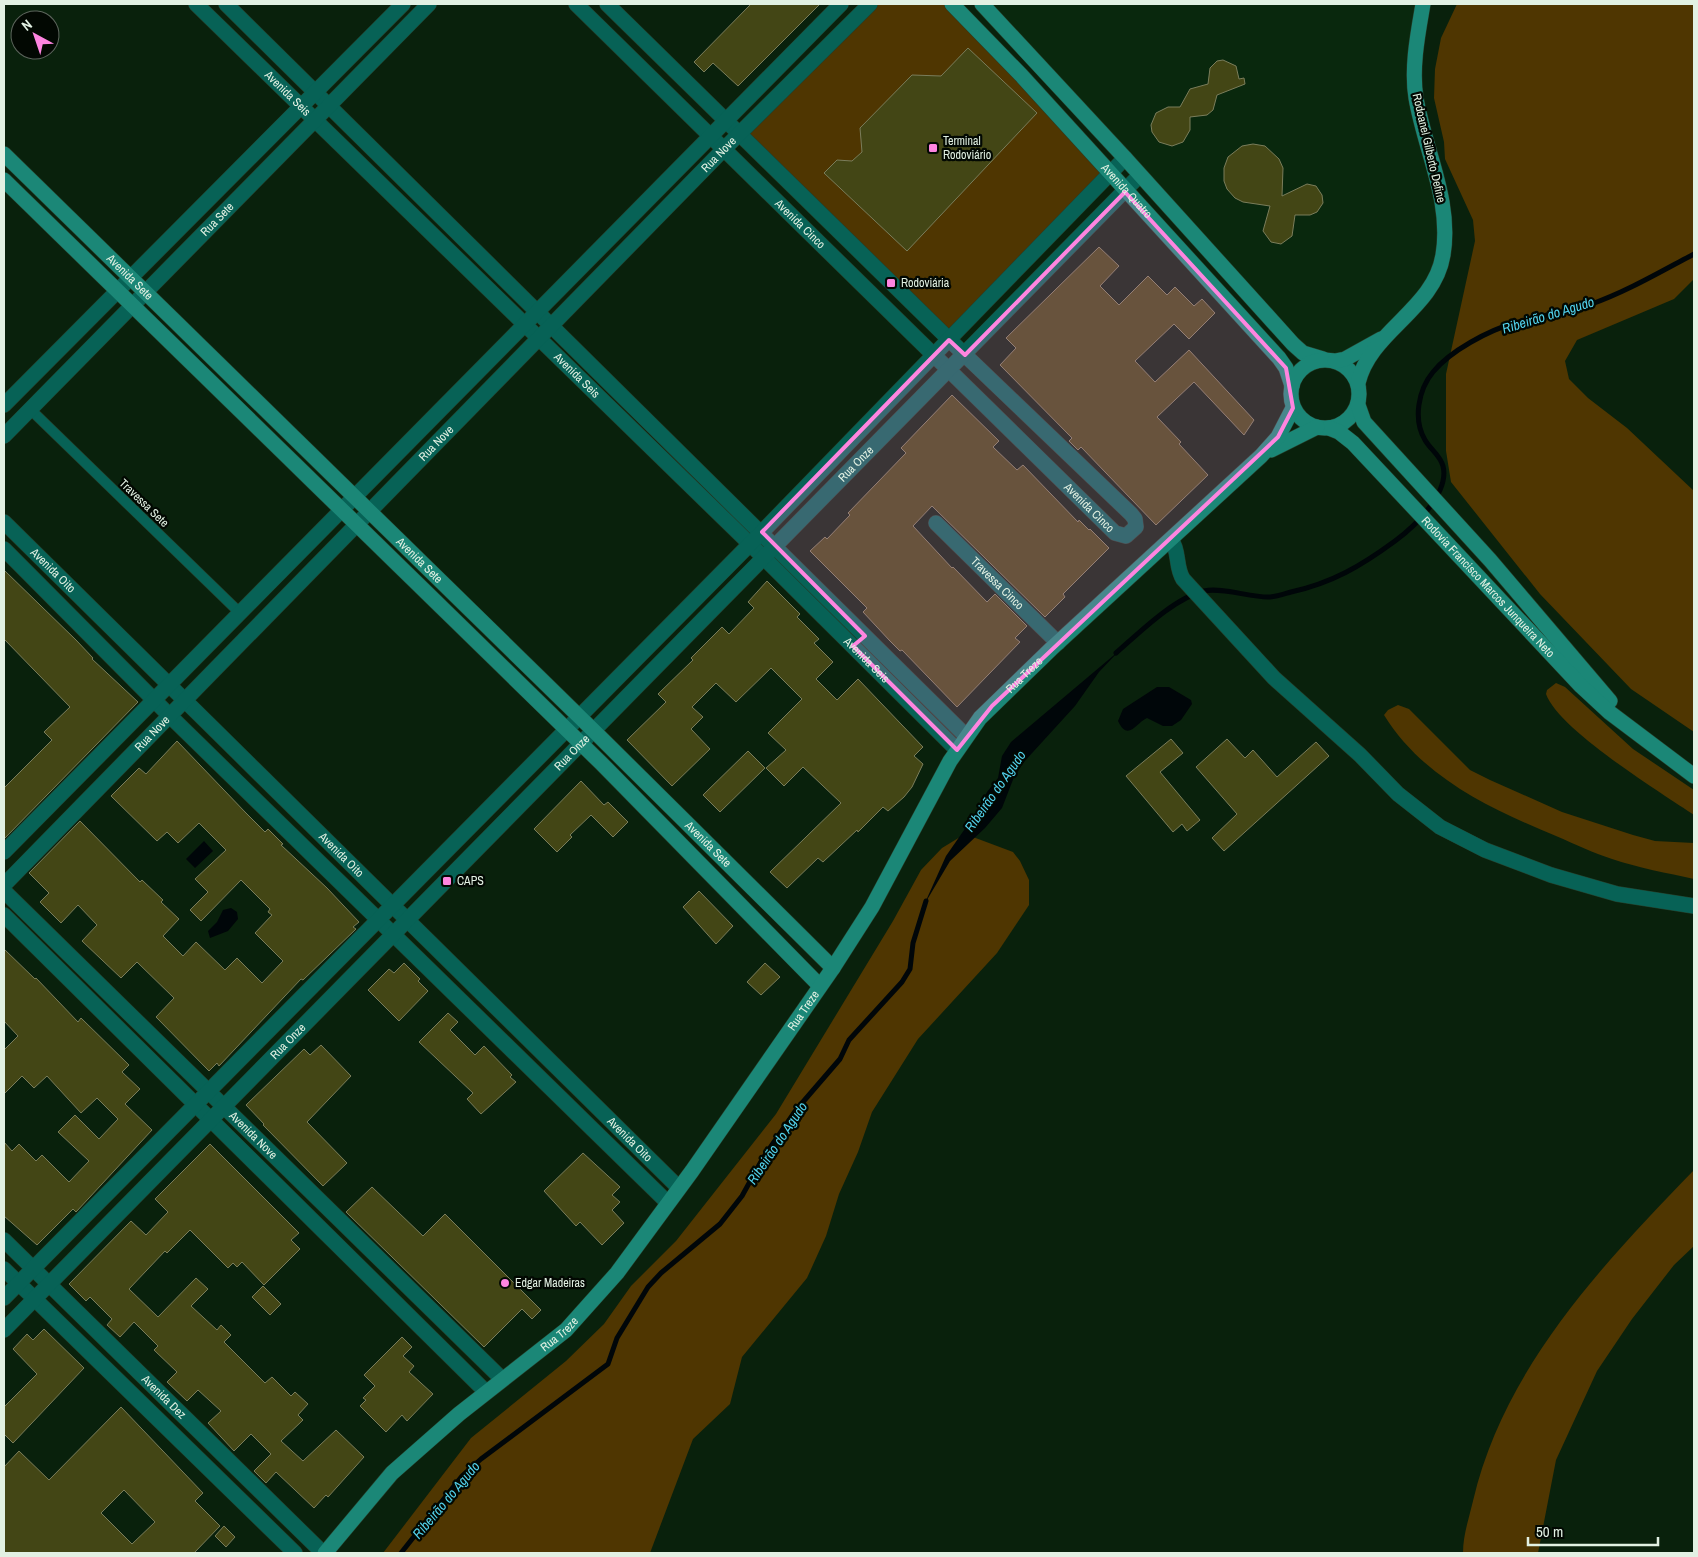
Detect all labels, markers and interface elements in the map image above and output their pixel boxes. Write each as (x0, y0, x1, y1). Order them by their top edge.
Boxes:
north arrow (10, 10, 60, 60)
text: N (18, 15, 36, 35)
street label: Avenida Seis (260, 67, 314, 120)
street label: Rodoanel Gilberto Define (1409, 92, 1449, 204)
street label: Rua Nove (698, 133, 740, 176)
place label: Terminal Rodoviário (943, 133, 991, 163)
marker: Terminal Rodoviário (927, 142, 939, 154)
street label: Avenida Quatro (1097, 159, 1156, 222)
street label: Avenida Cinco (771, 195, 829, 252)
street label: Rua Sete (197, 199, 237, 240)
street label: Avenida Sete (102, 250, 157, 303)
place label: Rodoviária (901, 275, 950, 291)
marker: Rodoviária (885, 277, 897, 289)
water label: Ribeirão do Agudo (1500, 292, 1596, 338)
street label: Avenida Seis (550, 348, 604, 402)
street label: Rua Nove (415, 422, 457, 464)
street label: Rua Onze (835, 442, 877, 485)
street label: Travessa Sete (116, 475, 172, 531)
street label: Avenida Cinco (1060, 479, 1118, 536)
street label: Rodovia Francisco Marcos Junqueira Neto (1418, 513, 1558, 661)
street label: Avenida Sete (392, 533, 446, 587)
street label: Avenida Oito (26, 544, 79, 596)
street label: Travessa Cinco (967, 554, 1027, 613)
street label: Avenida Seis (839, 633, 893, 686)
street label: Rua Treze (1002, 653, 1046, 697)
street label: Rua Nove (131, 712, 173, 755)
street label: Rua Onze (551, 731, 593, 774)
water label: Ribeirão do Agudo (960, 747, 1030, 835)
street label: Avenida Sete (681, 817, 735, 871)
street label: Avenida Oito (315, 828, 367, 881)
place label: CAPS (457, 873, 484, 889)
marker: CAPS (441, 875, 453, 887)
street label: Rua Treze (784, 987, 823, 1034)
street label: Rua Onze (267, 1020, 309, 1063)
water label: Ribeirão do Agudo (743, 1098, 811, 1188)
street label: Avenida Nove (225, 1107, 281, 1163)
street label: Avenida Oito (603, 1113, 656, 1165)
place label: Edgar Madeiras (515, 1275, 585, 1291)
marker: Edgar Madeiras (499, 1277, 511, 1289)
street label: Rua Treze (537, 1313, 582, 1355)
street label: Avenida Dez (137, 1371, 190, 1422)
water label: Ribeirão do Agudo (408, 1458, 484, 1542)
scale bar (1528, 1514, 1658, 1546)
text: 50 m (1536, 1521, 1563, 1542)

